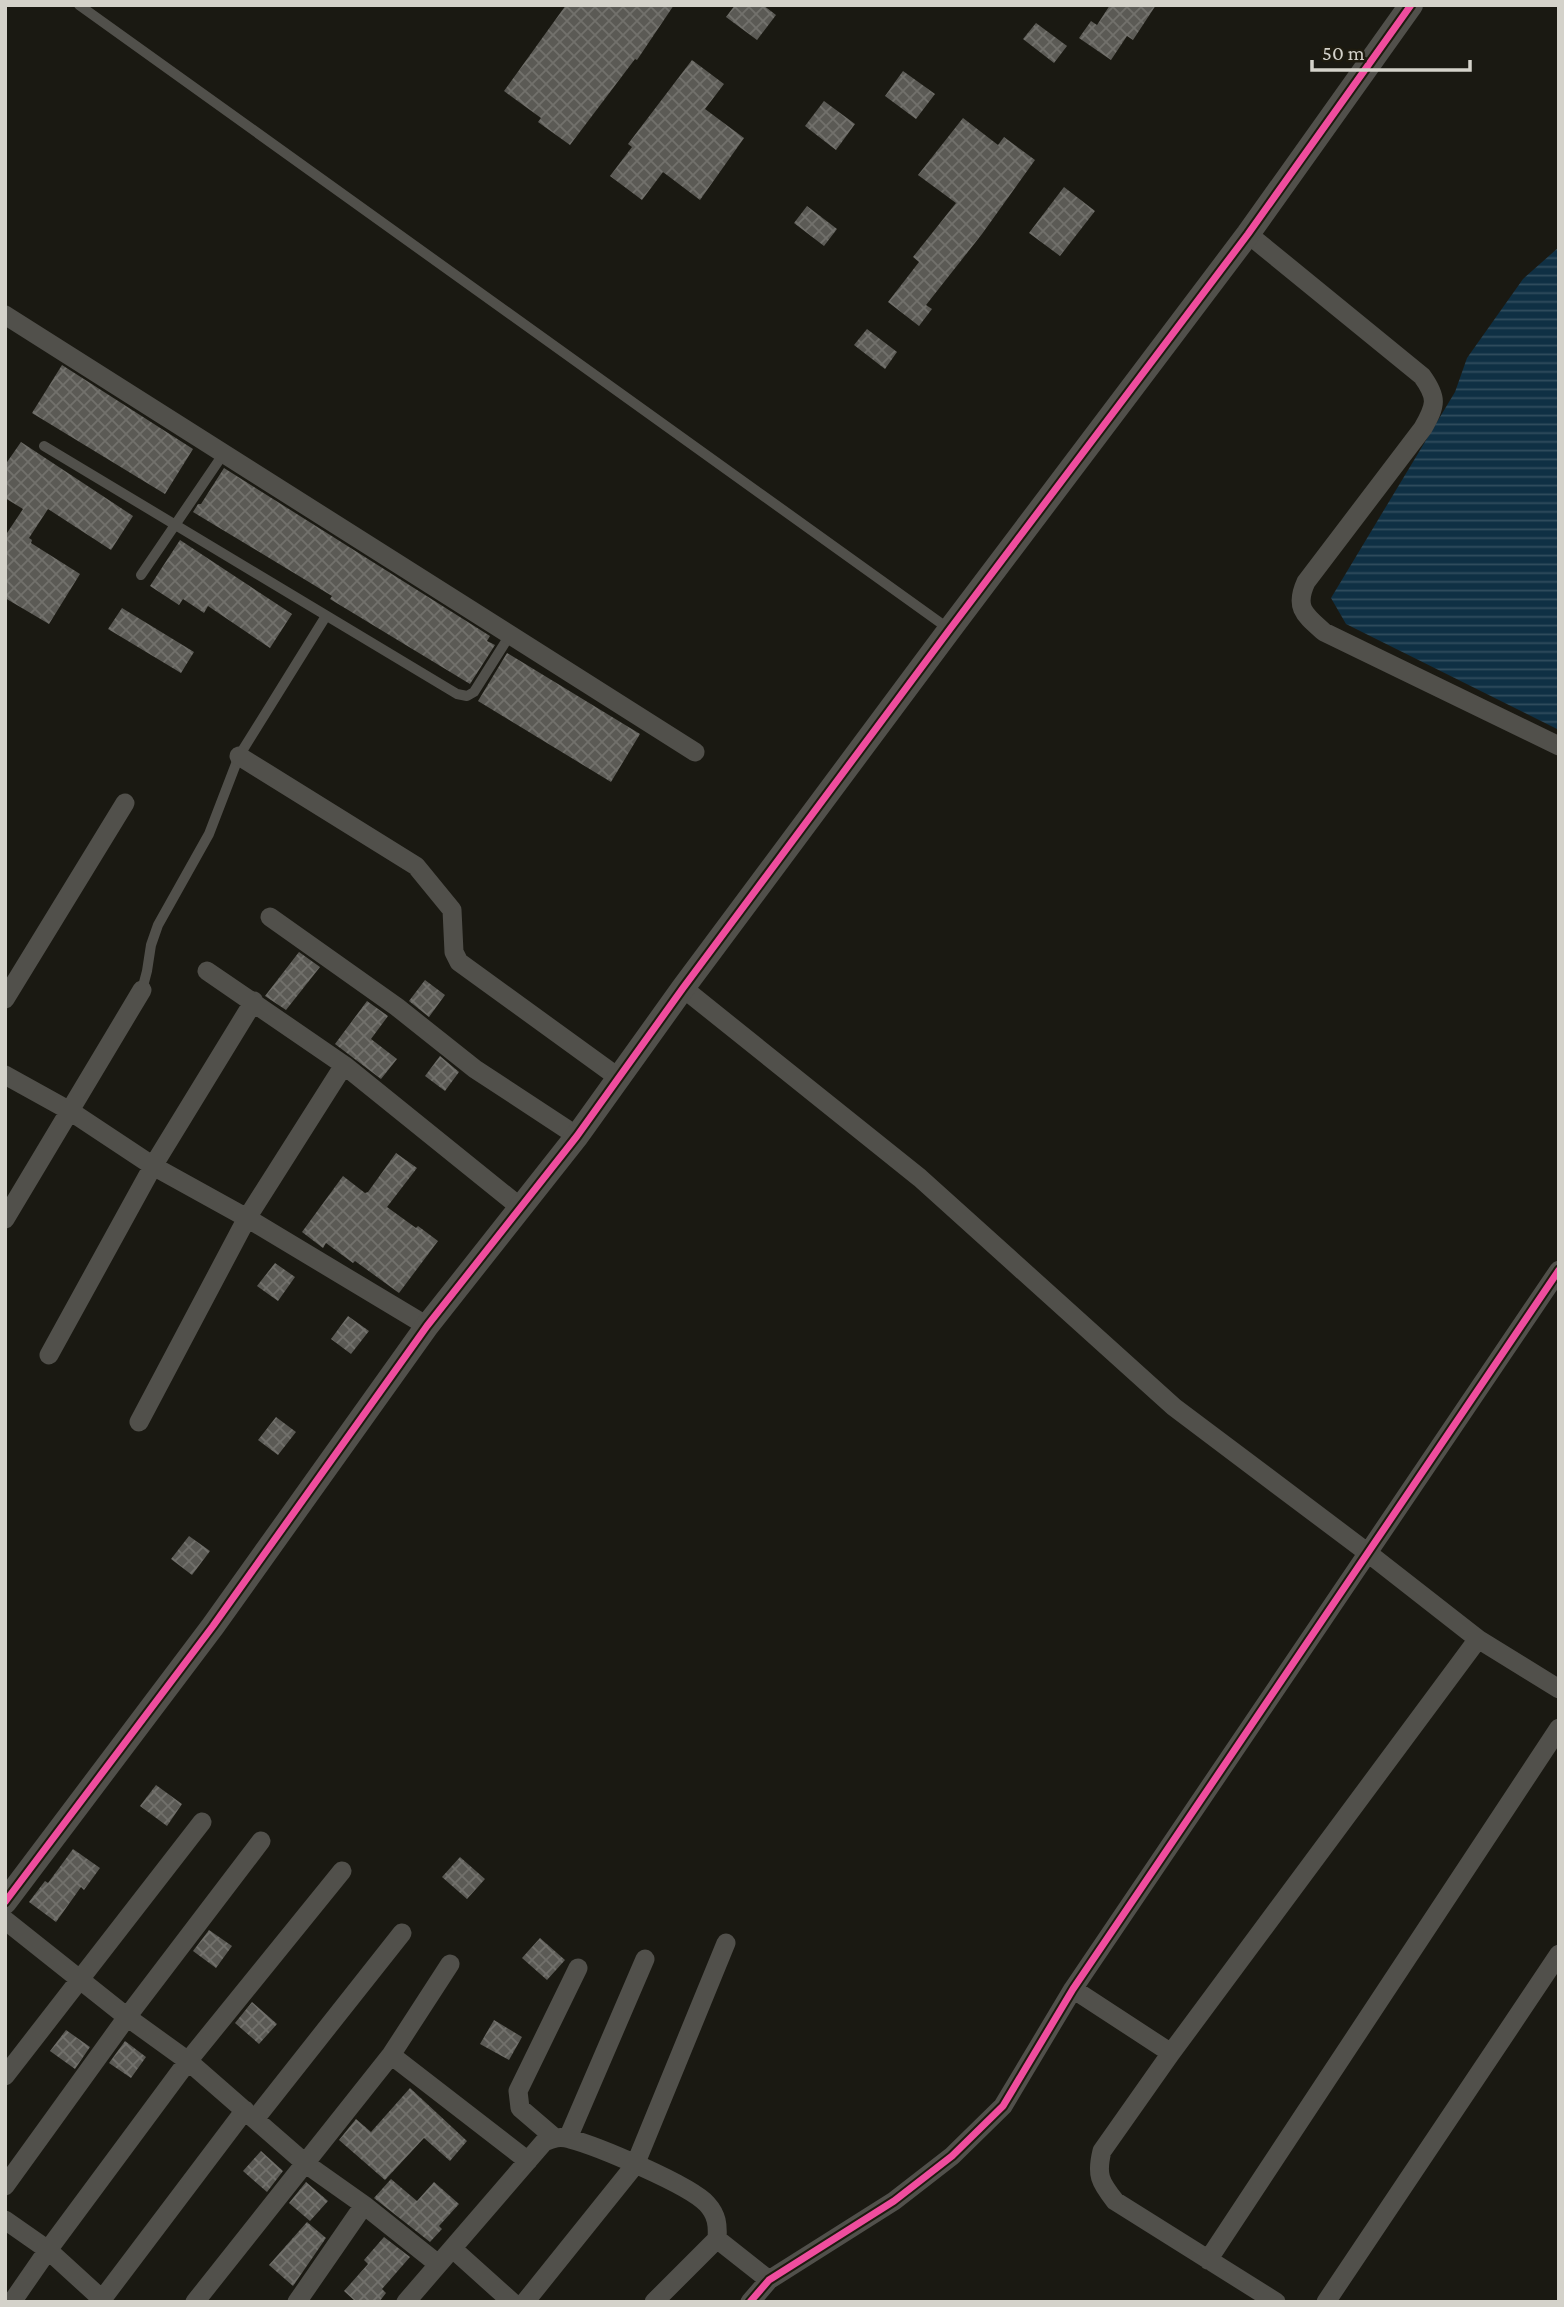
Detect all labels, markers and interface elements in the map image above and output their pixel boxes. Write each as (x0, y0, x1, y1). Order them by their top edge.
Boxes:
scale bar (1312, 28, 1470, 72)
text: 50 m (1322, 41, 1365, 65)

